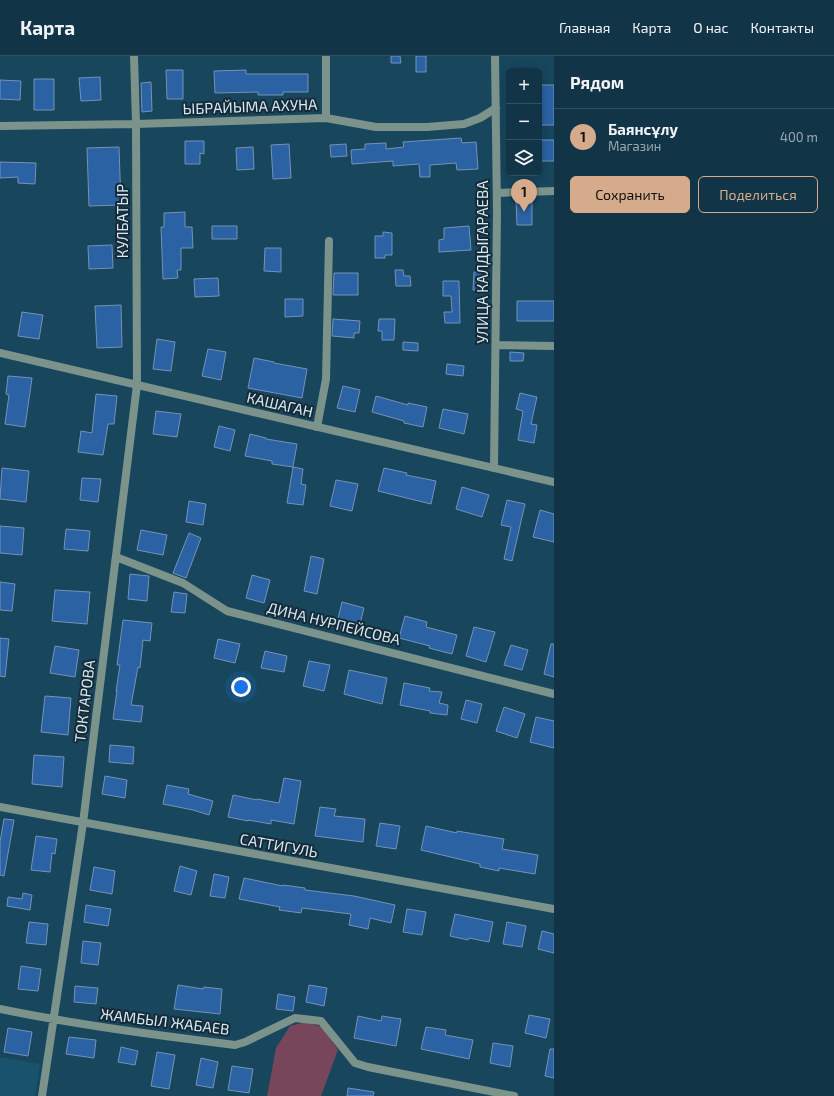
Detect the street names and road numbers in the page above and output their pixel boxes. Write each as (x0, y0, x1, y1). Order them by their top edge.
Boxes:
street label: ЫБРАЙЫМА АХУНА (182, 95, 318, 117)
street label: УЛИЦА КАЛДЫГАРАЕВА (473, 180, 491, 344)
street label: КУЛБАТЫР (113, 184, 131, 258)
street label: КАШАГАН (245, 388, 315, 420)
street label: ДИНА НУРПЕЙСОВА (266, 598, 403, 648)
street label: ТОКТАРОВА (70, 658, 98, 743)
street label: САТТИГУЛЬ (239, 829, 320, 861)
street label: ЖАМБЫЛ ЖАБАЕВ (99, 1004, 231, 1038)

